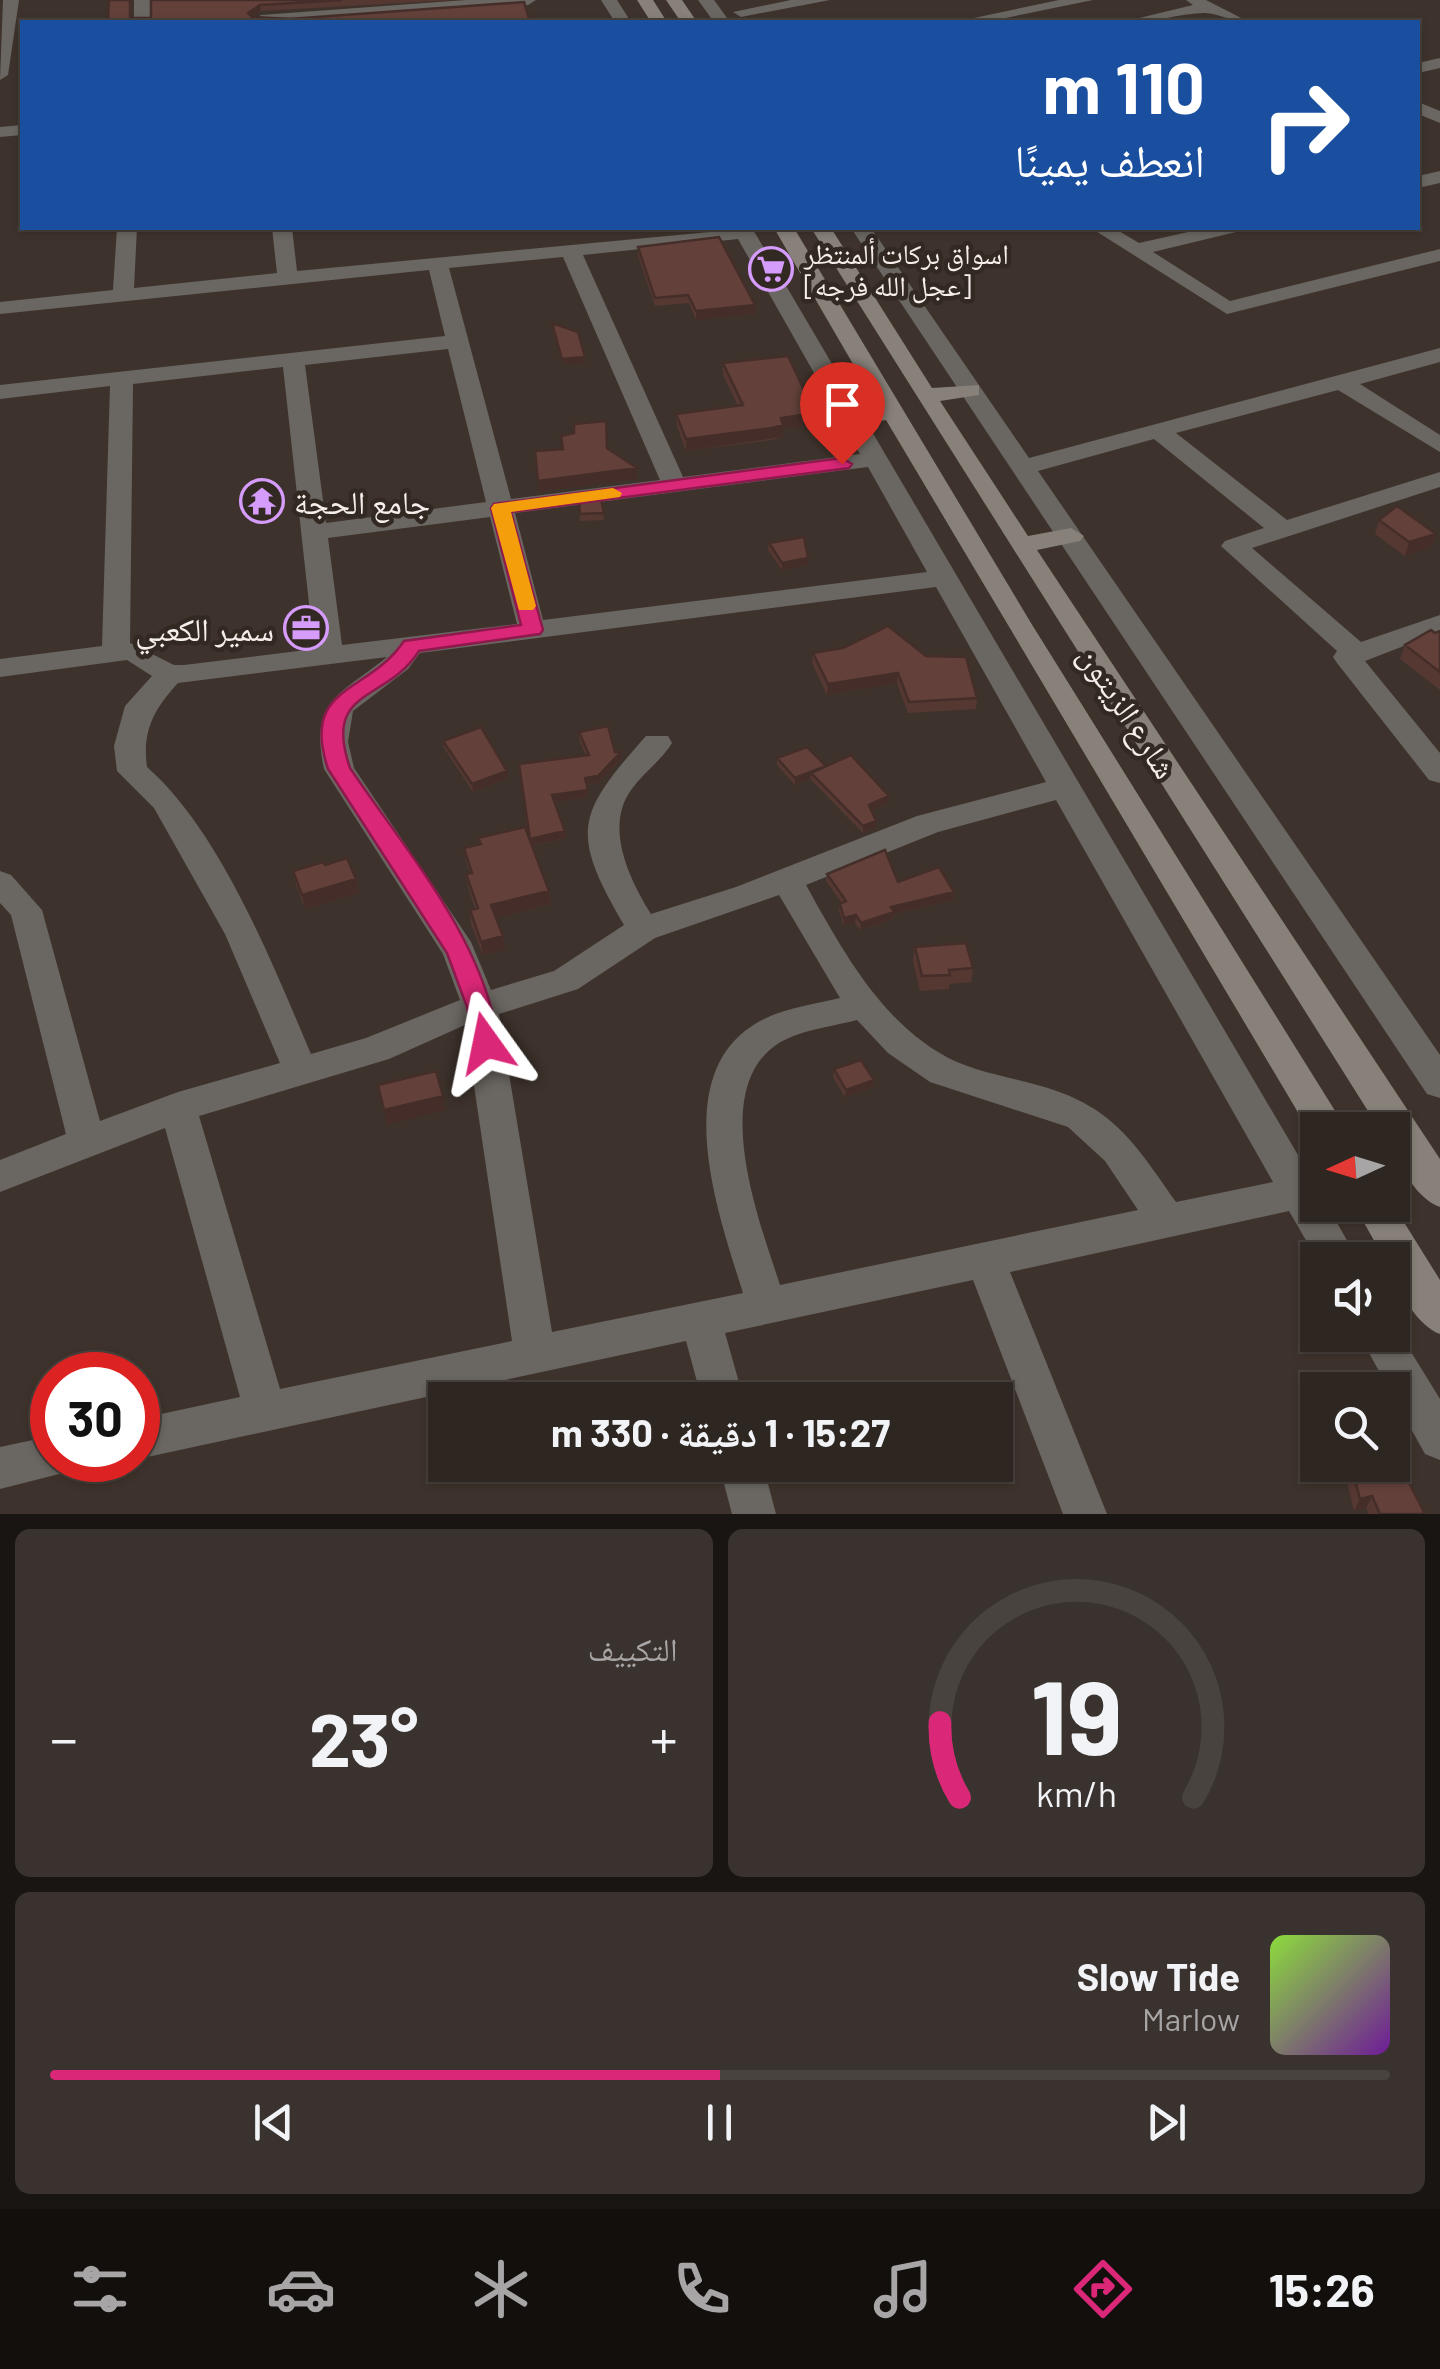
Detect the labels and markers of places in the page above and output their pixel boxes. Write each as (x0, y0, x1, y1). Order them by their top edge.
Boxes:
place label: اسواق بركات ألمنتظر [عجل الله فرجه] (803, 236, 1009, 304)
supermarket icon: اسواق بركات ألمنتظر [عجل الله فرجه] (748, 246, 794, 292)
pin (800, 362, 885, 465)
temple icon: جامع الحجة (239, 478, 285, 524)
place label: جامع الحجة (294, 482, 430, 523)
office icon: سمير الكعبي (283, 605, 329, 651)
place label: سمير الكعبي (135, 609, 274, 655)

